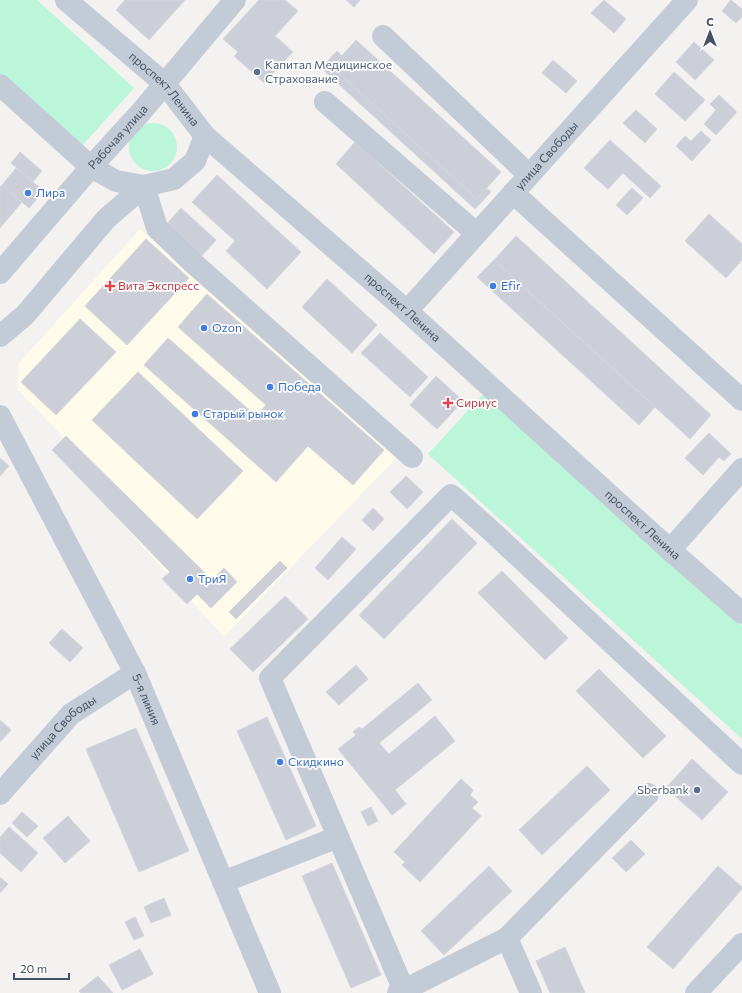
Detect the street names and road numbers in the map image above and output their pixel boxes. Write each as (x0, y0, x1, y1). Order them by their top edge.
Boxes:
street label: проспект Ленина (127, 49, 203, 129)
street label: Рабочая улица (85, 101, 150, 172)
street label: улица Свободы (512, 118, 580, 192)
street label: проспект Ленина (362, 270, 444, 344)
street label: проспект Ленина (603, 487, 684, 562)
street label: 5-я линия (130, 671, 164, 727)
street label: улица Свободы (26, 692, 98, 762)

